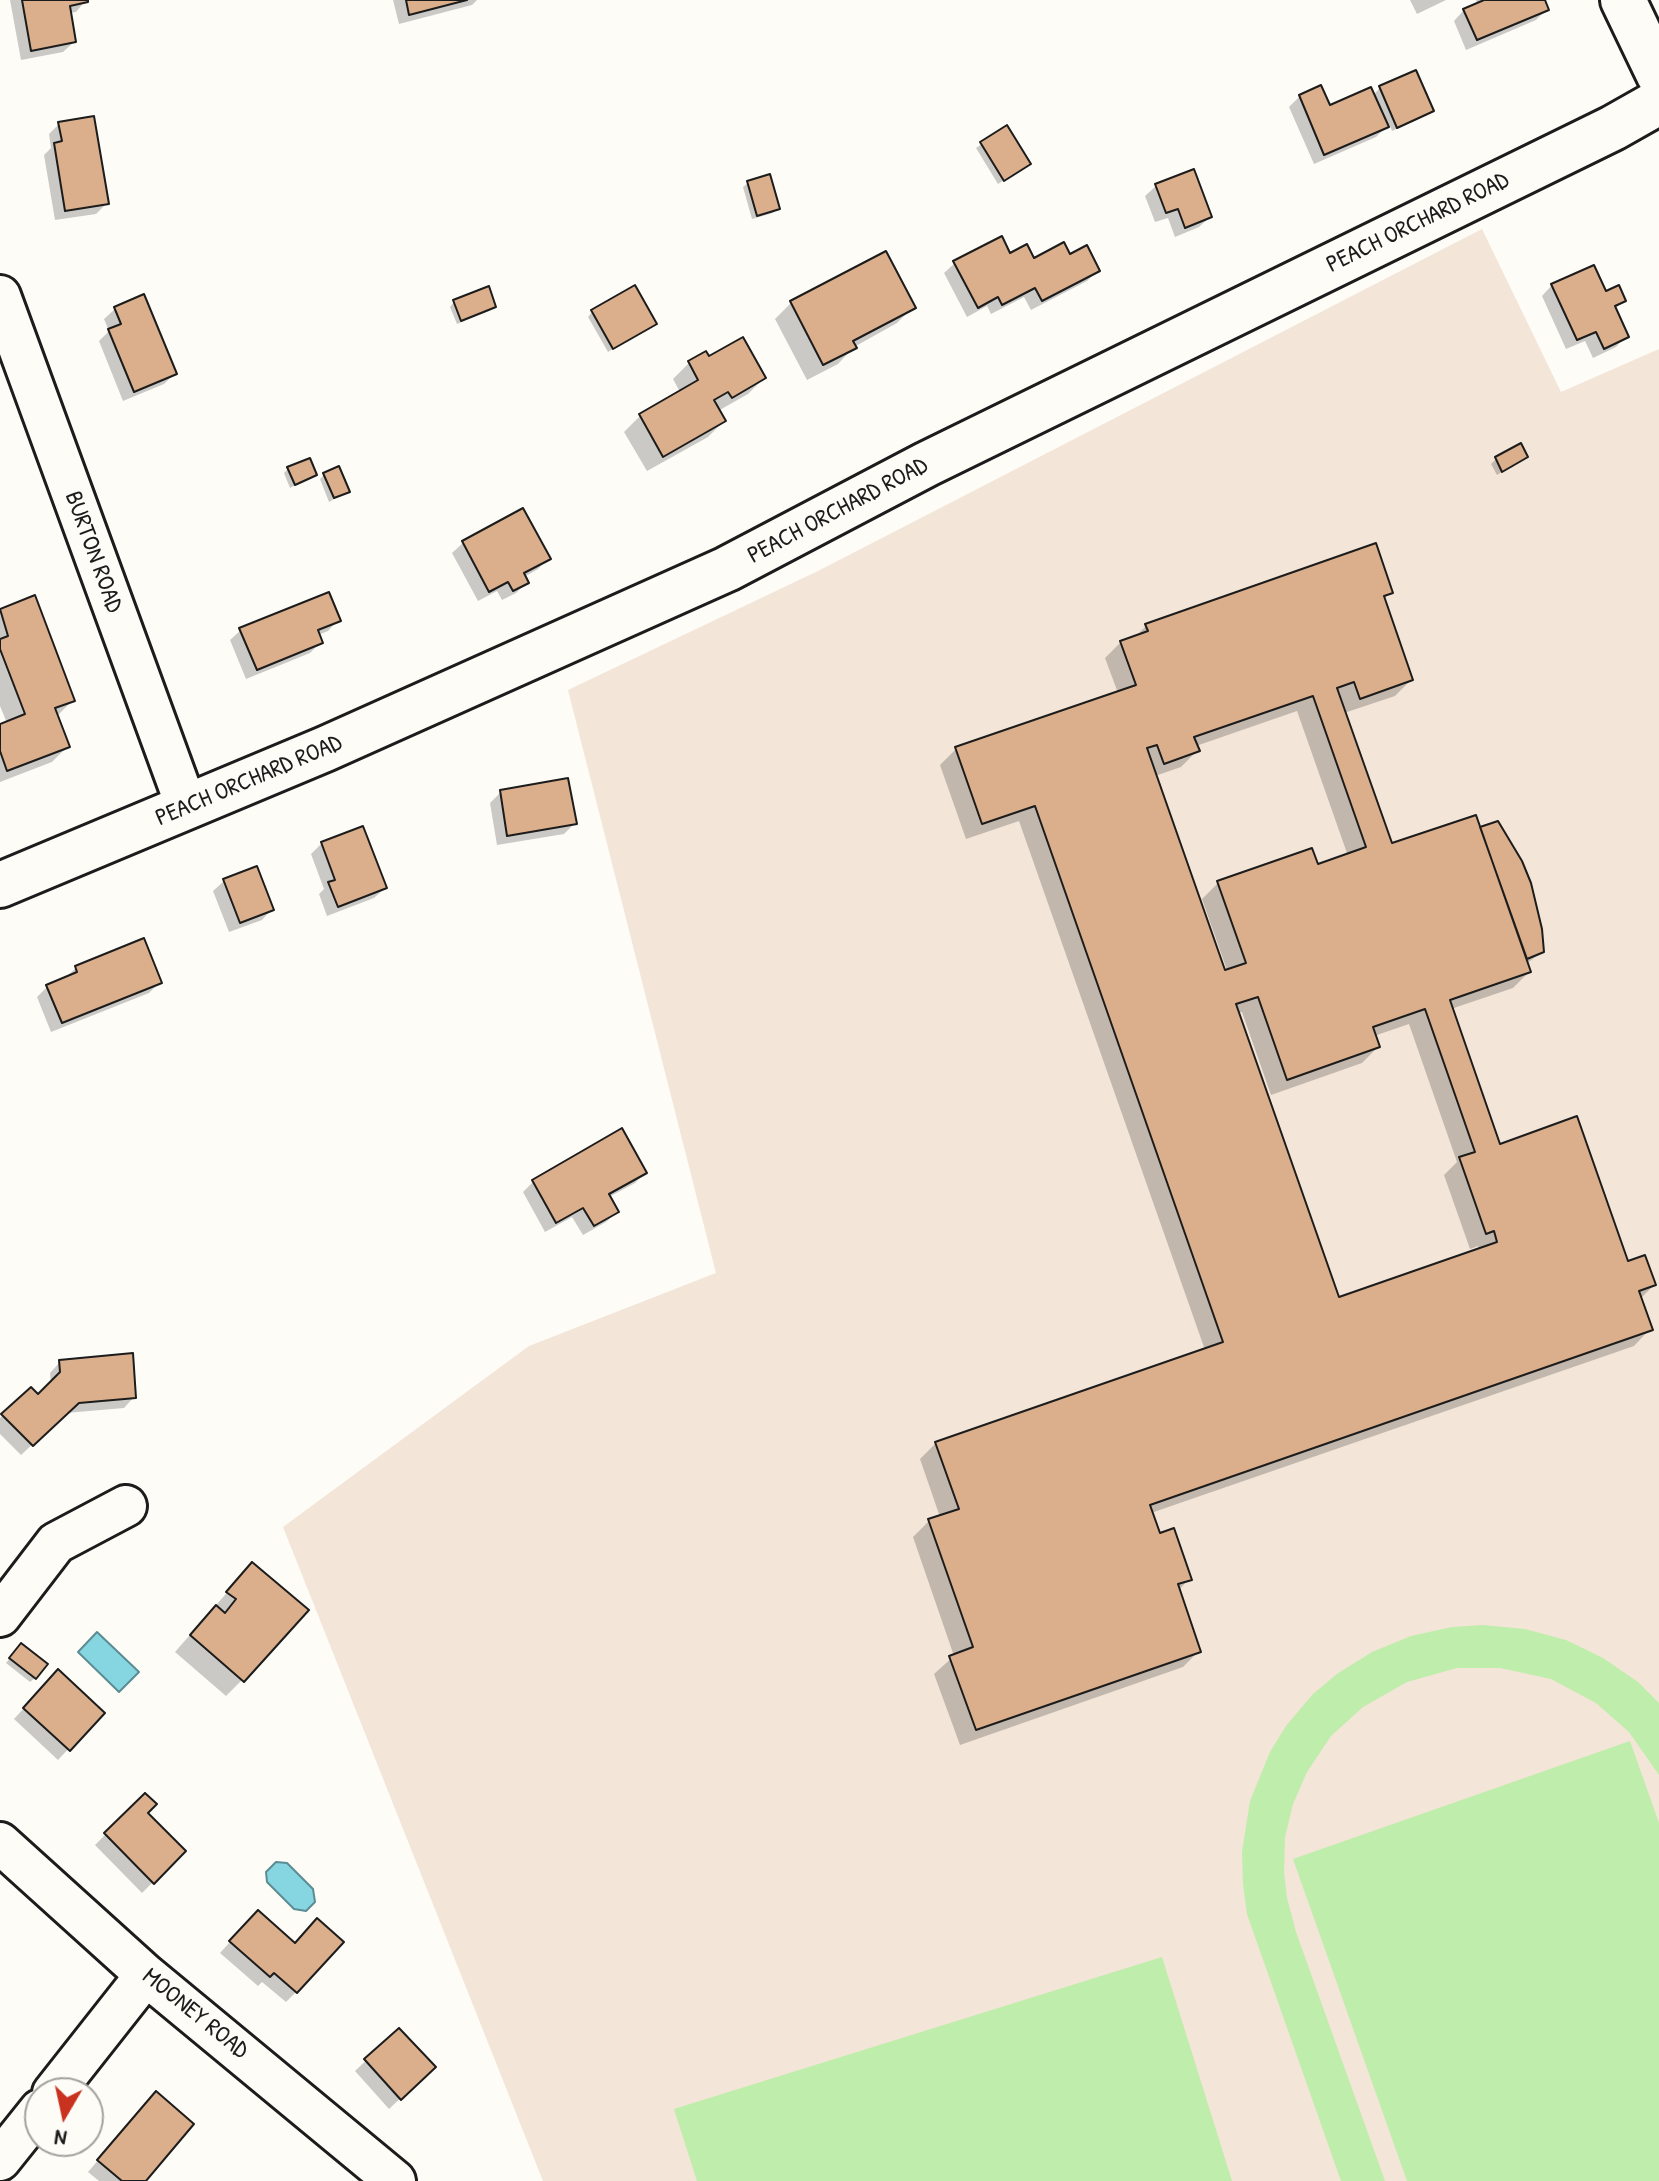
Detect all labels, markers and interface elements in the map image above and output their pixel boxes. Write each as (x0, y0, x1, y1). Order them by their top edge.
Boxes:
street label: PEACH ORCHARD ROAD (1322, 166, 1514, 280)
street label: PEACH ORCHARD ROAD (743, 452, 933, 570)
street label: BURTON ROAD (58, 488, 128, 616)
street label: PEACH ORCHARD ROAD (152, 729, 346, 833)
street label: MOONEY ROAD (136, 1963, 254, 2065)
north arrow (24, 2077, 104, 2157)
text: N (52, 2123, 69, 2154)

